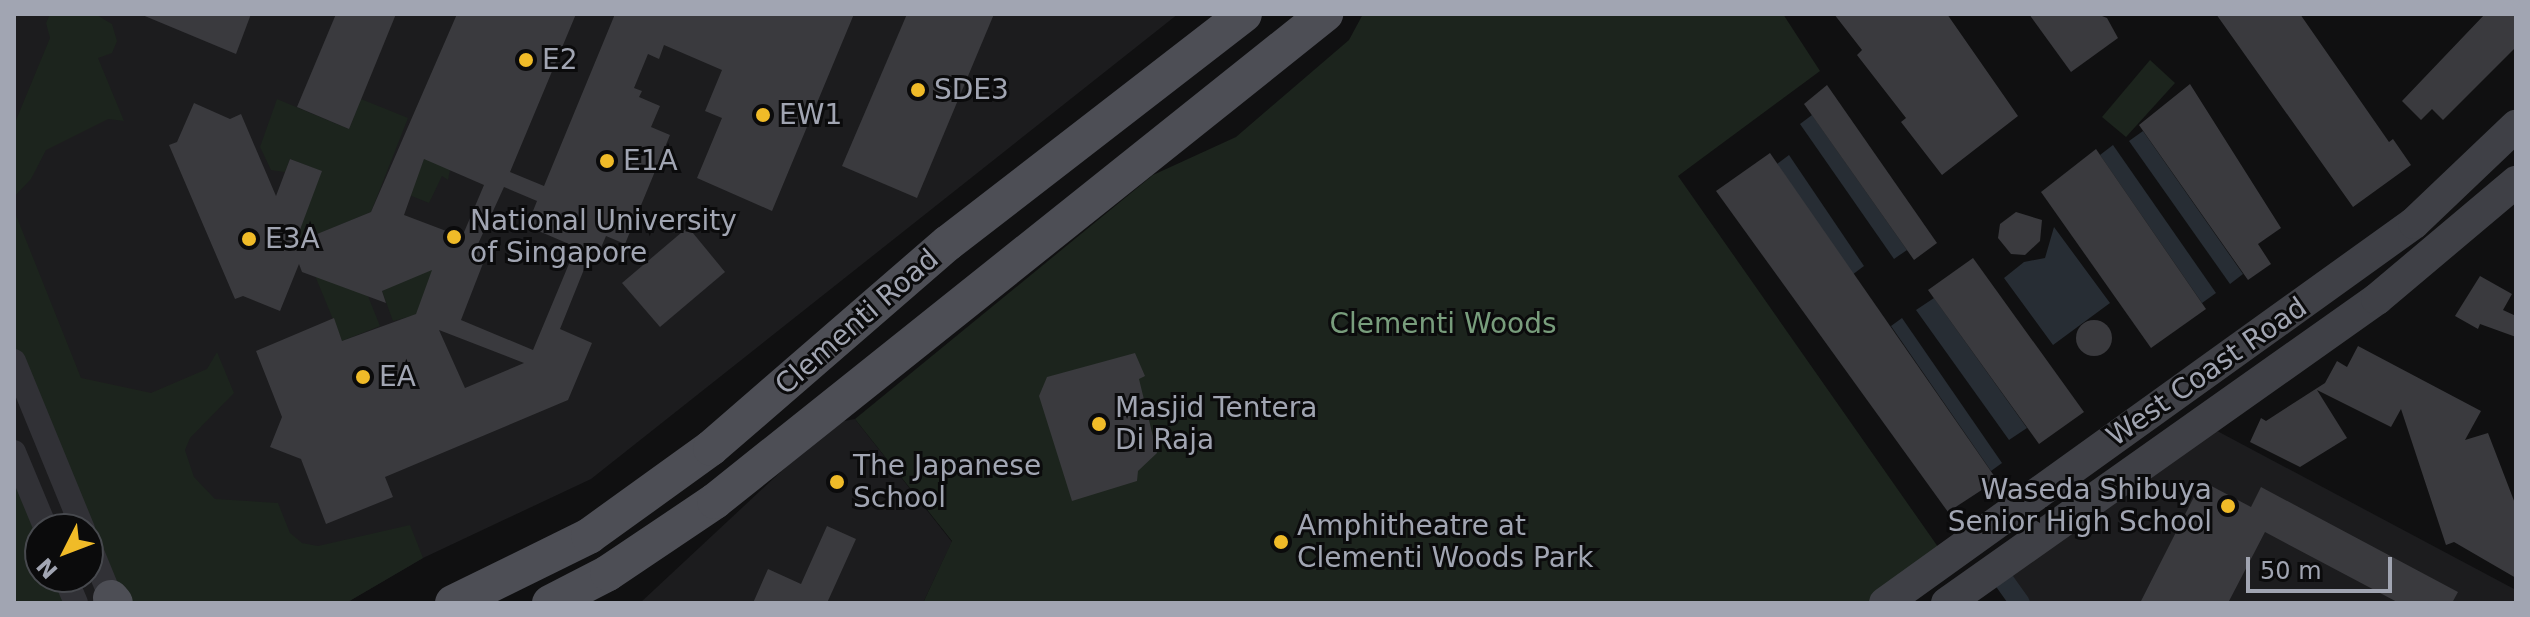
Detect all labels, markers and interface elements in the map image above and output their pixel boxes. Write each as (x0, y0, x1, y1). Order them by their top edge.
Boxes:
place label: E2 (542, 43, 578, 77)
marker: E2 (517, 51, 535, 69)
place label: SDE3 (934, 73, 1009, 107)
marker: SDE3 (909, 81, 927, 99)
place label: EW1 (779, 98, 842, 132)
marker: EW1 (754, 106, 772, 124)
place label: E1A (623, 144, 678, 178)
marker: E1A (598, 152, 616, 170)
place label: National University of Singapore (470, 204, 737, 270)
place label: E3A (265, 222, 320, 256)
marker: National University of Singapore (445, 228, 463, 246)
marker: E3A (240, 230, 258, 248)
street label: Clementi Road (769, 242, 945, 402)
street label: West Coast Road (2101, 290, 2313, 454)
park label: Clementi Woods (1329, 307, 1557, 341)
place label: EA (379, 360, 416, 394)
marker: EA (354, 368, 372, 386)
place label: Masjid Tentera Di Raja (1115, 391, 1317, 457)
marker: Masjid Tentera Di Raja (1090, 415, 1108, 433)
place label: The Japanese School (853, 449, 1041, 515)
marker: The Japanese School (828, 473, 846, 491)
place label: Waseda Shibuya Senior High School (1948, 473, 2212, 539)
marker: Waseda Shibuya Senior High School (2219, 497, 2237, 515)
place label: Amphitheatre at Clementi Woods Park (1297, 509, 1594, 575)
north arrow (24, 513, 104, 593)
marker: Amphitheatre at Clementi Woods Park (1272, 533, 1290, 551)
scale bar (2250, 541, 2396, 591)
text: N (32, 553, 63, 583)
text: 50 m (2260, 557, 2322, 585)

